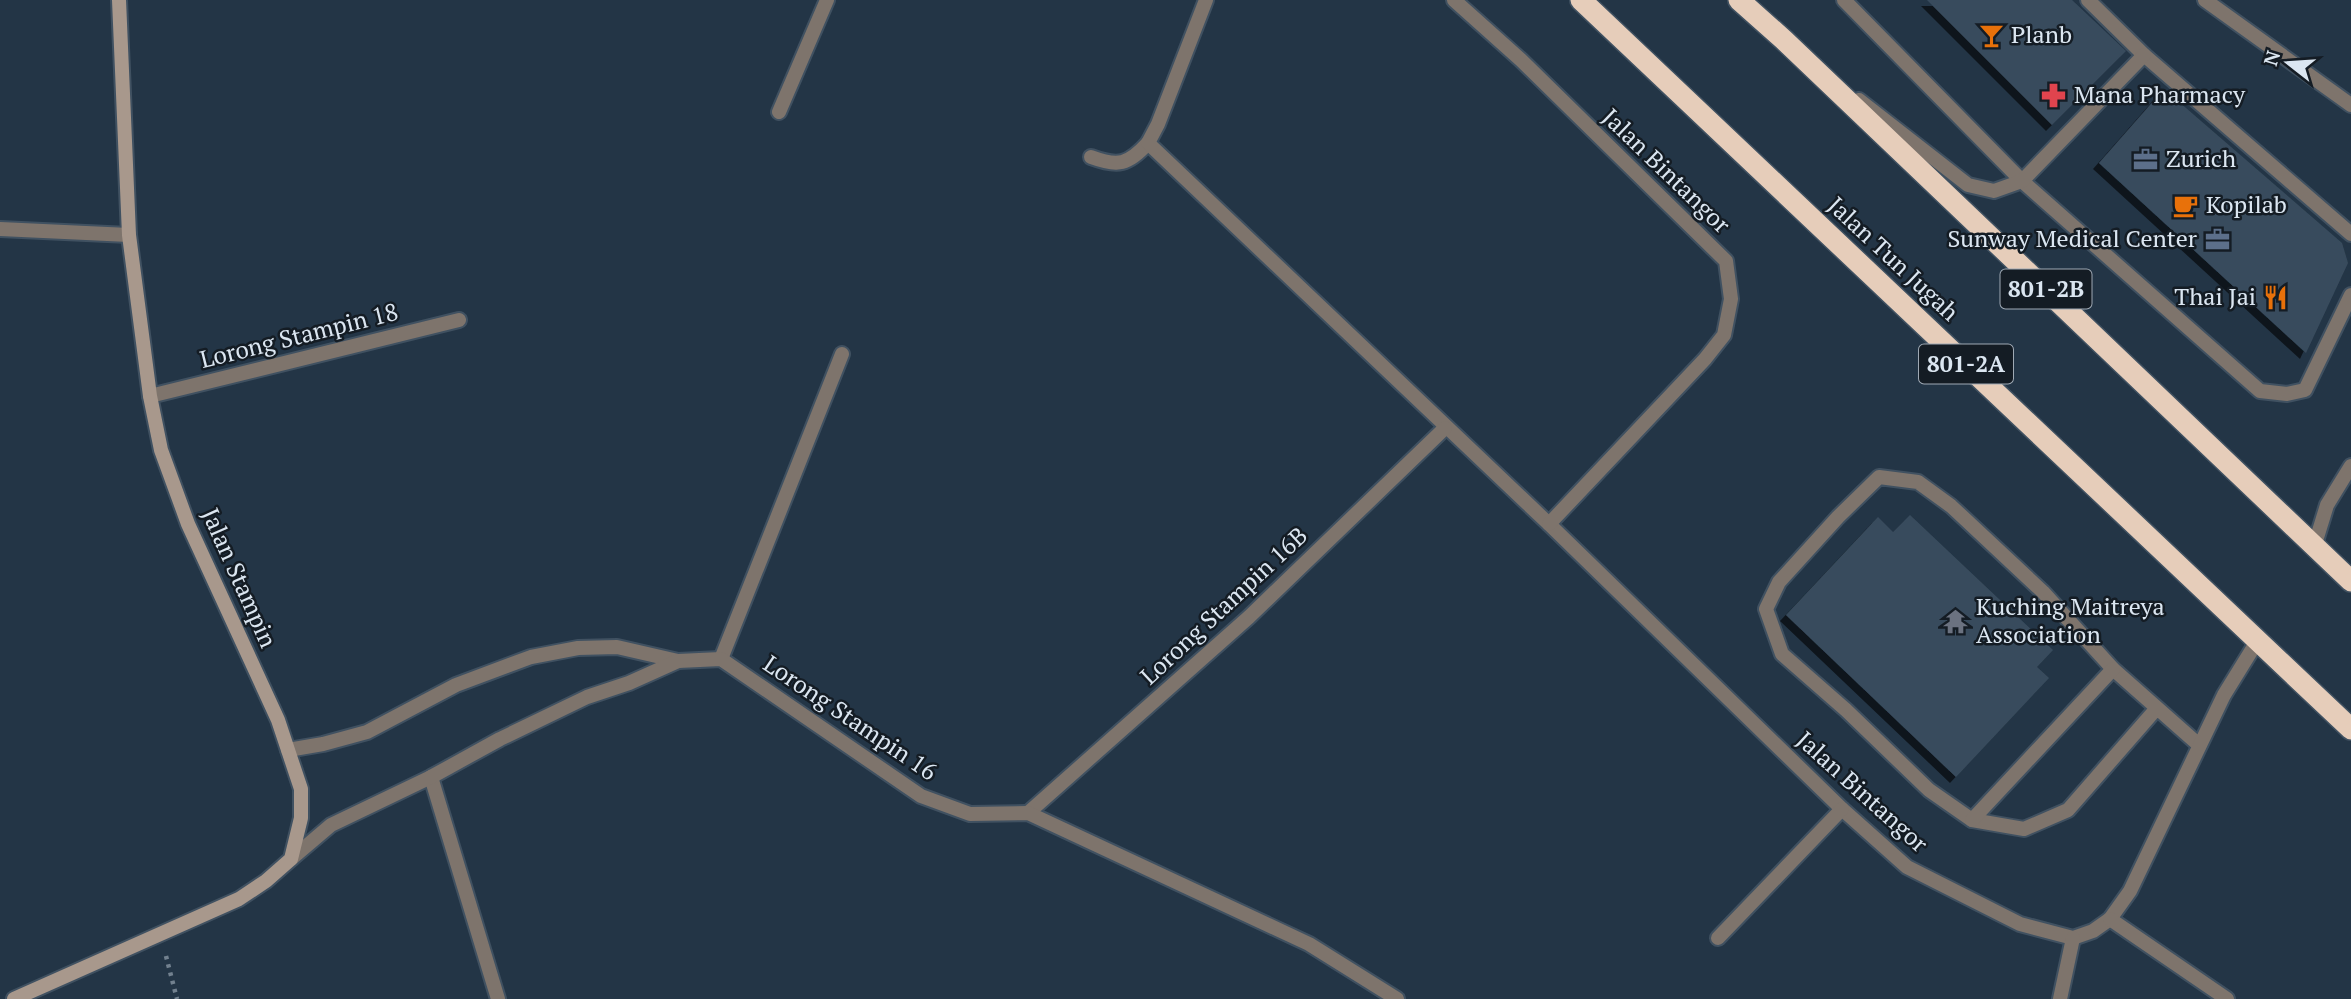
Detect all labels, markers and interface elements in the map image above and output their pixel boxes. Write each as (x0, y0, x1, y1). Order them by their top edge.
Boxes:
place label: Planb (2011, 18, 2072, 50)
bar icon: Planb (1977, 21, 2005, 49)
north arrow (2253, 28, 2323, 98)
text: N (2257, 47, 2285, 68)
place label: Mana Pharmacy (2074, 78, 2246, 110)
pharmacy icon: Mana Pharmacy (2040, 81, 2068, 109)
street label: Jalan Bintangor (1596, 101, 1738, 240)
place label: Zurich (2166, 142, 2236, 174)
office icon: Zurich (2132, 145, 2160, 173)
place label: Kopilab (2206, 188, 2287, 220)
street label: Jalan Tun Jugah (1821, 189, 1966, 327)
cafe icon: Kopilab (2172, 191, 2200, 219)
place label: Sunway Medical Center (1947, 222, 2198, 254)
office icon: Sunway Medical Center (2203, 225, 2231, 253)
road number: 801-2B (2000, 270, 2092, 308)
place label: Thai Jai (2174, 280, 2256, 312)
restaurant icon: Thai Jai (2262, 283, 2290, 311)
street label: Lorong Stampin 18 (197, 295, 401, 375)
road number: 801-2A (1919, 344, 2013, 384)
street label: Jalan Stampin (195, 503, 285, 652)
street label: Lorong Stampin 16B (1133, 519, 1314, 691)
place label: Kuching Maitreya Association (1976, 590, 2165, 650)
temple icon: Kuching Maitreya Association (1942, 607, 1970, 635)
street label: Lorong Stampin 16 (758, 647, 944, 787)
street label: Jalan Bintangor (1790, 724, 1936, 859)

